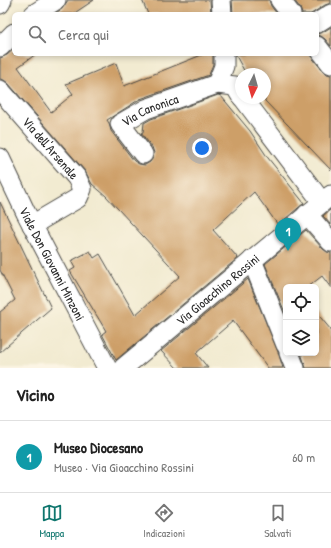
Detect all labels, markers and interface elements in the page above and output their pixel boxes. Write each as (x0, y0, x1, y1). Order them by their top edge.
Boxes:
search box (12, 12, 319, 56)
icon: search (26, 23, 48, 45)
text: Cerca qui (58, 24, 109, 45)
north arrow (235, 68, 271, 104)
street label: Via Canonica (118, 89, 181, 130)
street label: Via dell'Arsenale (18, 113, 83, 183)
your location (192, 138, 212, 158)
street label: Viale Don Giovanni Minzoni (15, 204, 90, 324)
pin: 1 (275, 218, 301, 251)
street label: Via Gioacchino Rossini (172, 249, 263, 329)
map controls (283, 284, 319, 356)
button: locate (283, 284, 319, 320)
button: layers (283, 320, 319, 356)
text: Vicino (16, 383, 54, 406)
text: Museo Diocesano (54, 437, 143, 458)
text: 1 (27, 448, 31, 466)
text: 60 m (292, 448, 315, 466)
text: Museo · Via Gioacchino Rossini (54, 458, 194, 476)
tab: Mappa (40, 502, 64, 540)
tab: Indicazioni (143, 502, 185, 540)
tab: Salvati (264, 502, 291, 540)

